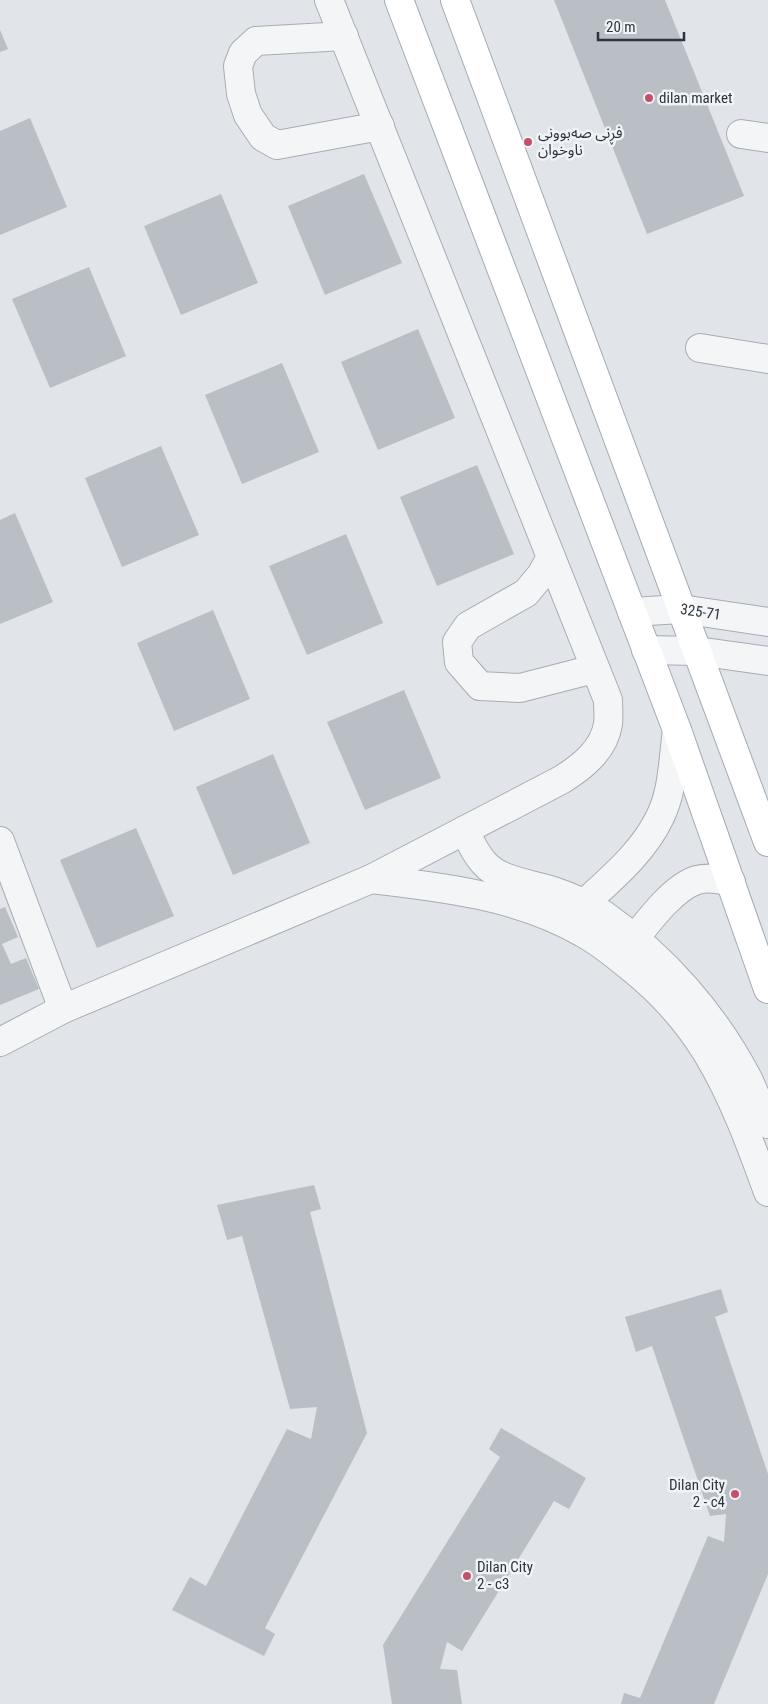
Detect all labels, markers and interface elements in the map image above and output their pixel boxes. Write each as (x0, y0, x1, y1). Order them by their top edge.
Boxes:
scale bar (598, 10, 684, 42)
text: 20 m (606, 18, 636, 36)
place label: dilan market (659, 89, 732, 107)
marker: dilan market (643, 92, 655, 104)
place label: فڕنی صەبوونی ناوخوان (538, 124, 623, 159)
marker: فڕنی صەبوونی ناوخوان (522, 136, 534, 148)
street label: 325-71 (679, 600, 722, 624)
place label: Dilan City 2 - c4 (669, 1476, 725, 1511)
marker: Dilan City 2 - c4 (729, 1488, 741, 1500)
place label: Dilan City 2 - c3 (477, 1558, 533, 1593)
marker: Dilan City 2 - c3 (461, 1570, 473, 1582)

